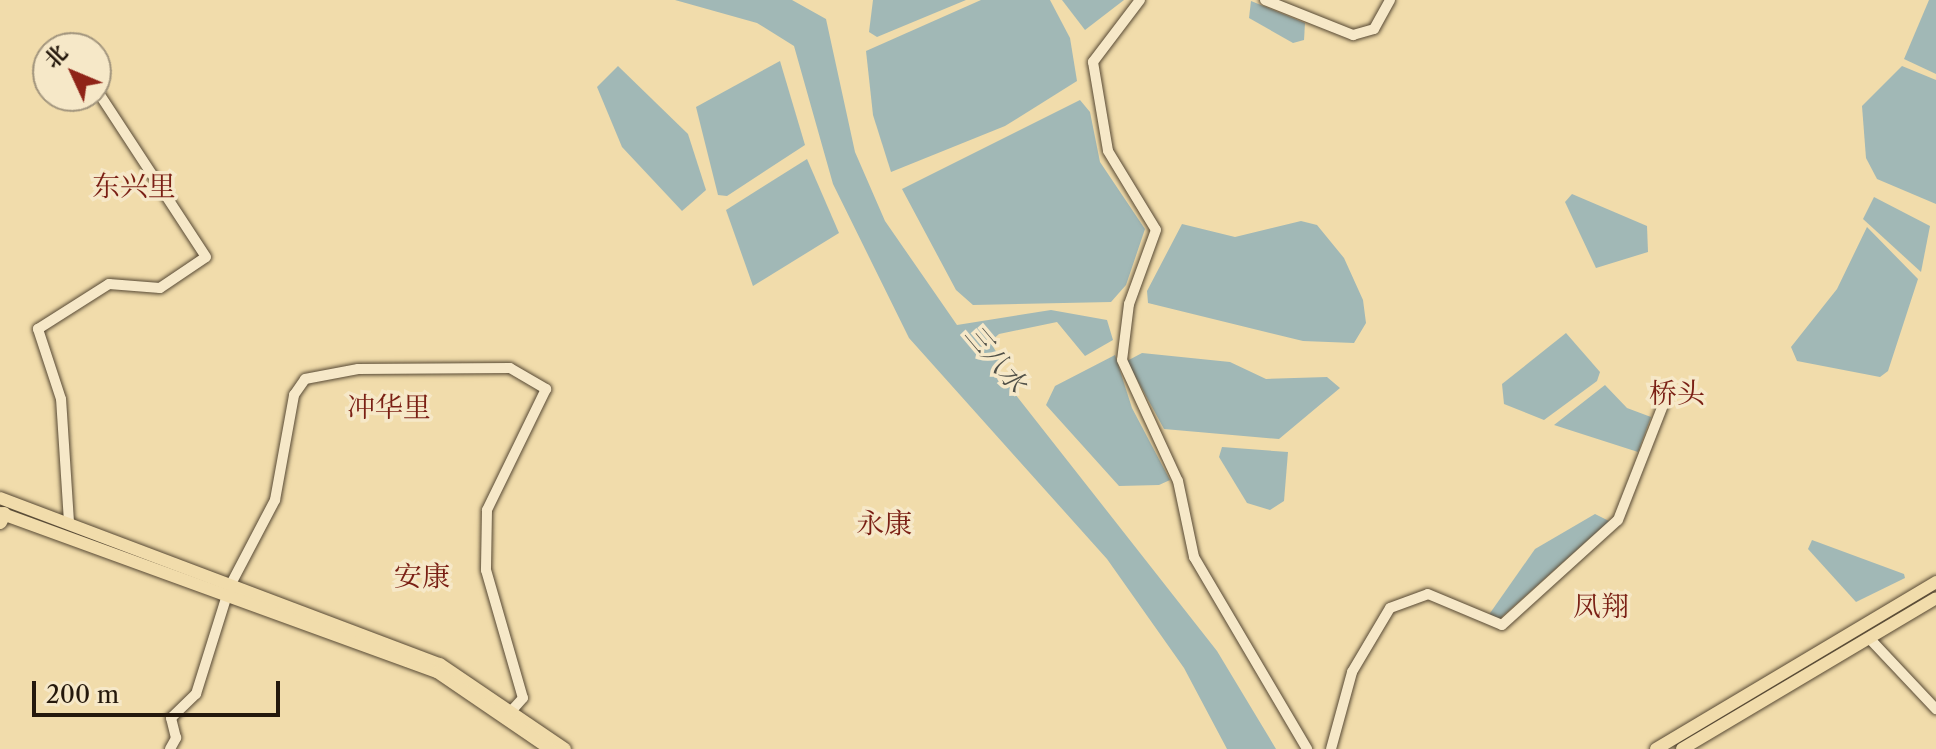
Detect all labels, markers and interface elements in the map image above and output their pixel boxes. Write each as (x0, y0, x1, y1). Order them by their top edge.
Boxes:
north arrow (32, 32, 112, 112)
text: 北 (38, 39, 73, 74)
district label: 东兴里 (92, 169, 176, 203)
water label: 三八水 (958, 319, 1032, 399)
district label: 桥头 (1649, 376, 1705, 410)
district label: 冲华里 (347, 390, 431, 424)
district label: 永康 (856, 506, 912, 540)
district label: 安康 (394, 559, 450, 593)
district label: 凤翔 (1573, 589, 1629, 623)
scale bar (36, 665, 284, 715)
text: 200 m (46, 680, 119, 709)

